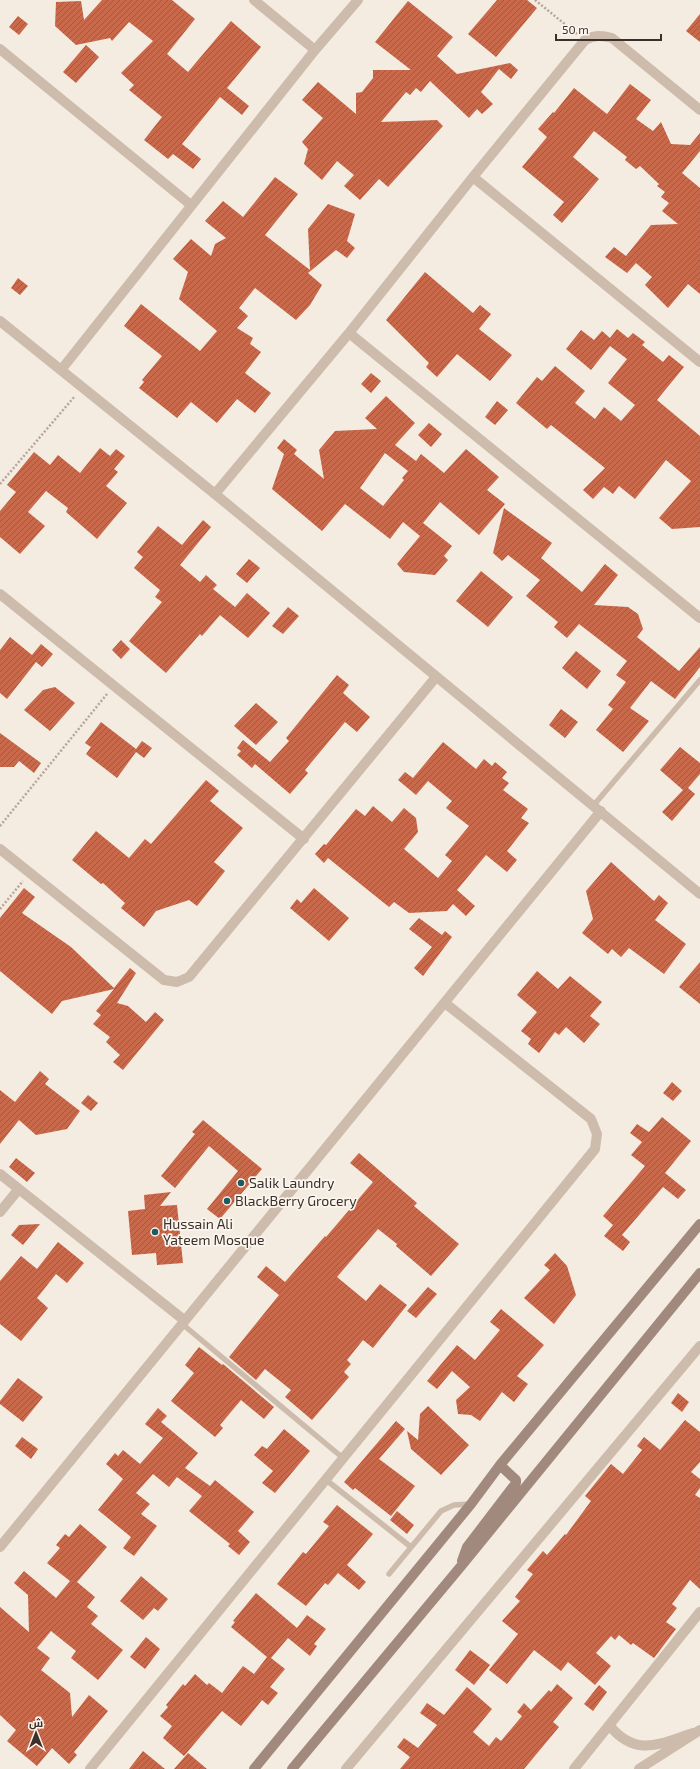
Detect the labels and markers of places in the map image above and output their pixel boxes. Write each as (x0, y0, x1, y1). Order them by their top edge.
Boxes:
place label: Salik Laundry (249, 1174, 335, 1191)
marker: Salik Laundry (236, 1178, 246, 1188)
place label: BlackBerry Grocery (235, 1192, 357, 1209)
marker: BlackBerry Grocery (222, 1196, 232, 1206)
place label: Hussain Ali Yateem Mosque (163, 1215, 264, 1248)
marker: Hussain Ali Yateem Mosque (150, 1227, 160, 1237)

